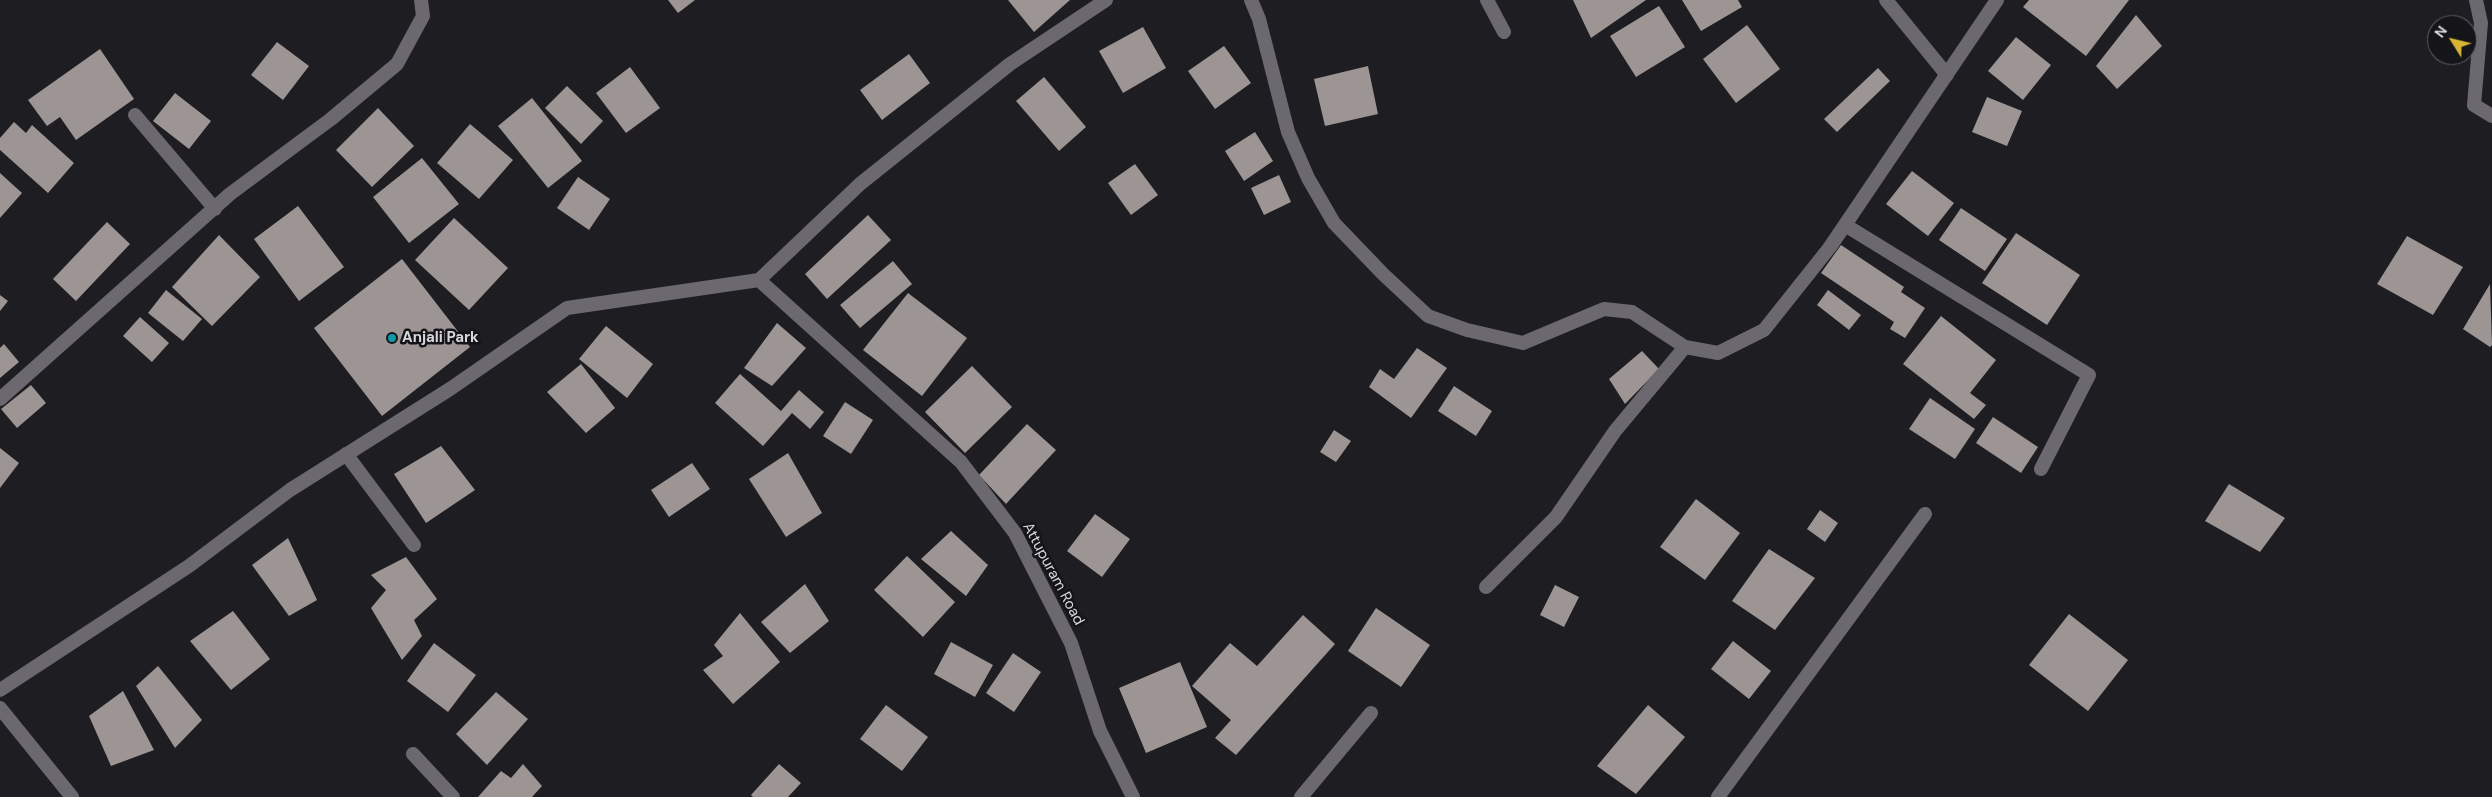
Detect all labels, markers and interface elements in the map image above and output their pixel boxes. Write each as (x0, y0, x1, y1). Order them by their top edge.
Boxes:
north arrow (2427, 15, 2477, 65)
text: N (2430, 22, 2451, 41)
place label: Anjali Park (402, 329, 479, 347)
marker: Anjali Park (386, 332, 398, 344)
street label: Attupuram Road (1018, 520, 1088, 628)

